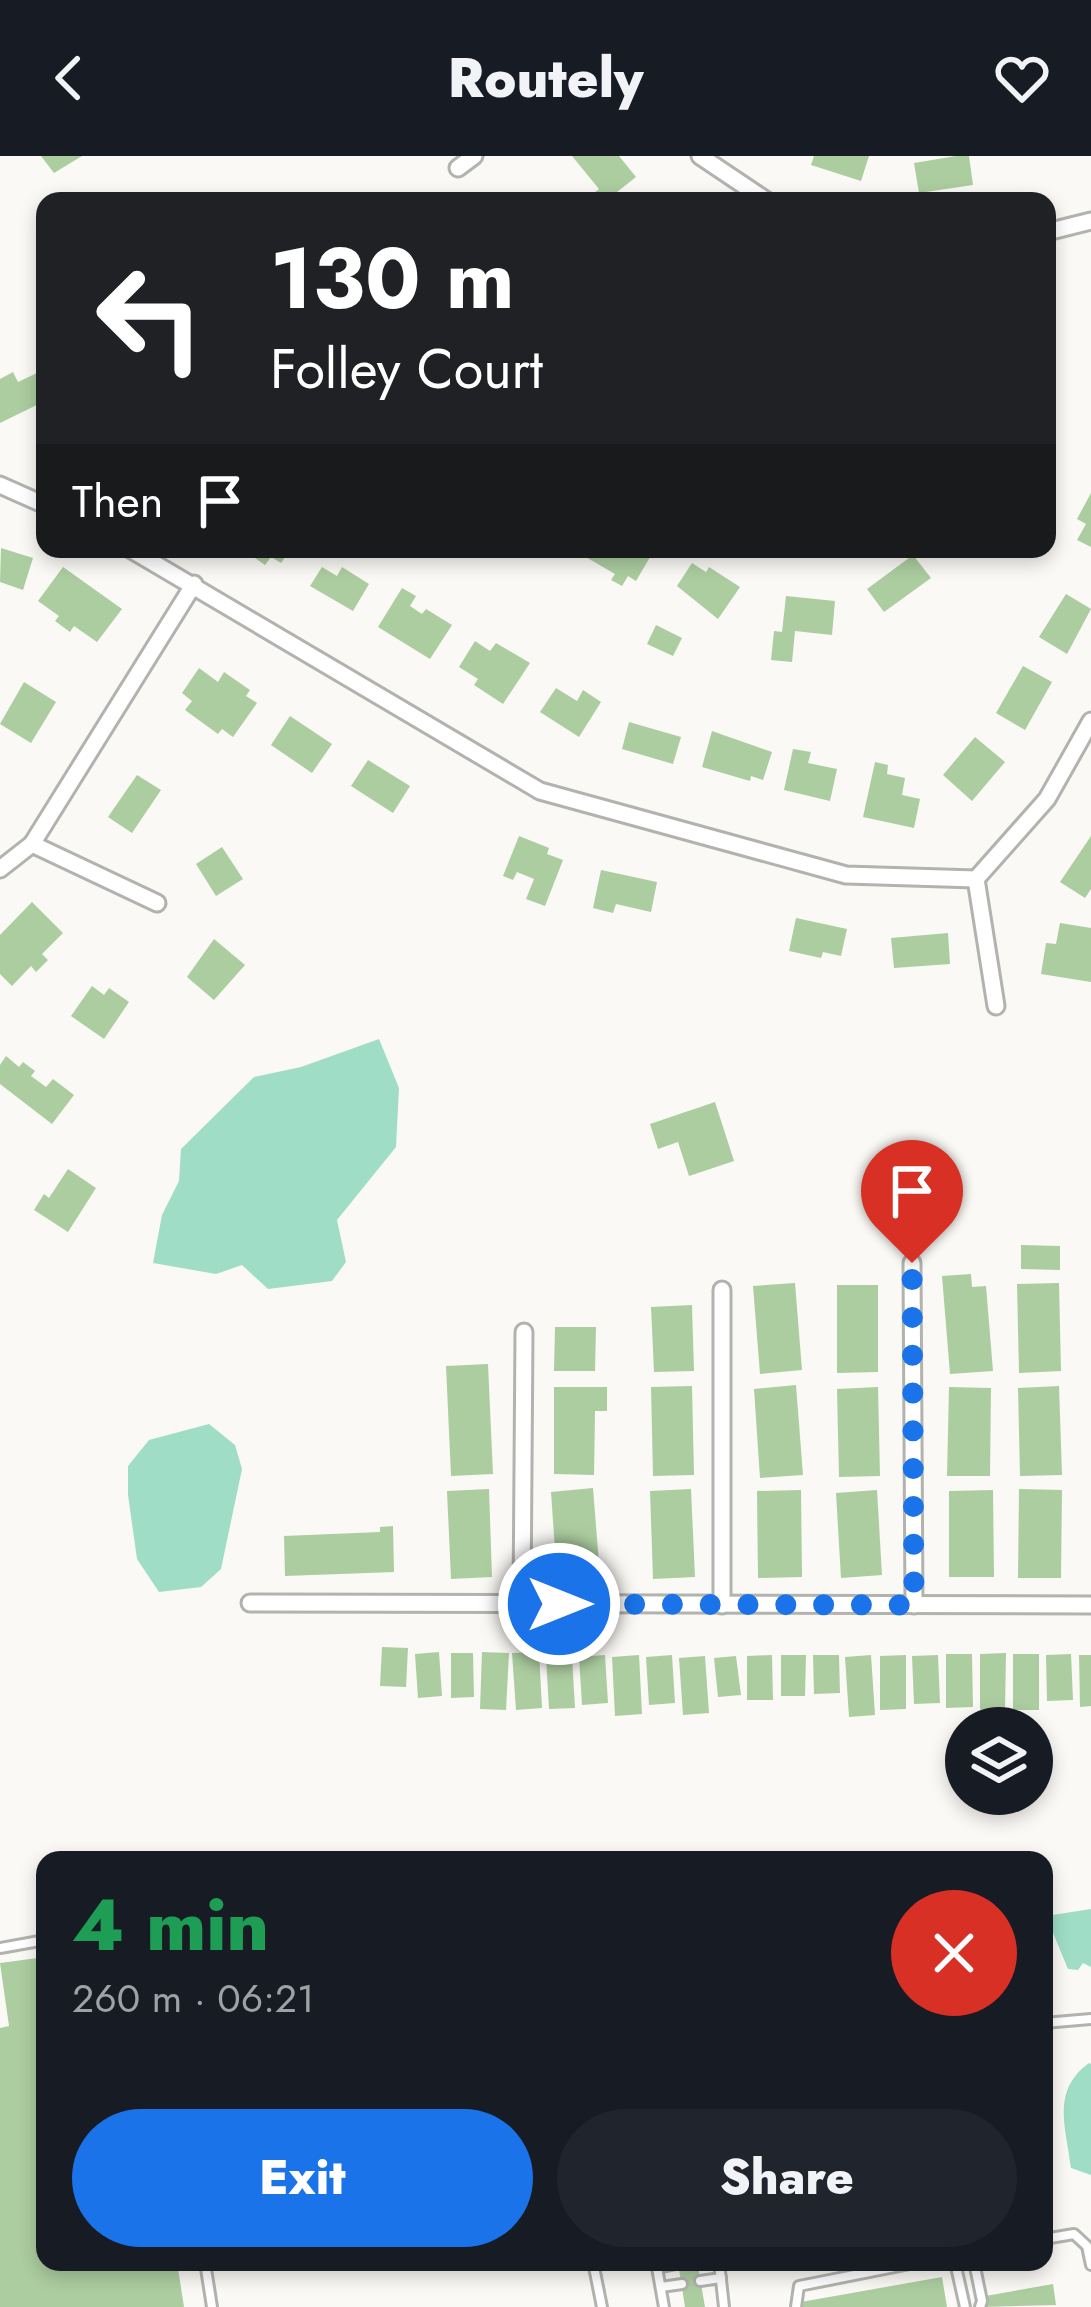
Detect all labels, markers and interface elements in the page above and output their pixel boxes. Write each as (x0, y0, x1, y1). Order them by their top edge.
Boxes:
text: Routely (448, 39, 643, 117)
icon: back (36, 45, 102, 111)
icon: heart (989, 45, 1055, 111)
text: 130 m (270, 218, 515, 340)
icon: left (72, 240, 228, 396)
text: Folley Court (270, 330, 543, 408)
icon: arrive (187, 468, 253, 534)
text: Then (72, 469, 163, 534)
pin (861, 1140, 963, 1263)
icon: arrive (879, 1158, 945, 1224)
position arrow (496, 1541, 622, 1667)
map controls (945, 1707, 1053, 1815)
button: layers (945, 1707, 1053, 1815)
text: 4 min (72, 1873, 269, 1977)
button: close (891, 1890, 1017, 2016)
text: 260 m · 06:21 (72, 1970, 315, 2027)
button: Exit (72, 2109, 533, 2247)
button: Share (557, 2109, 1017, 2247)

